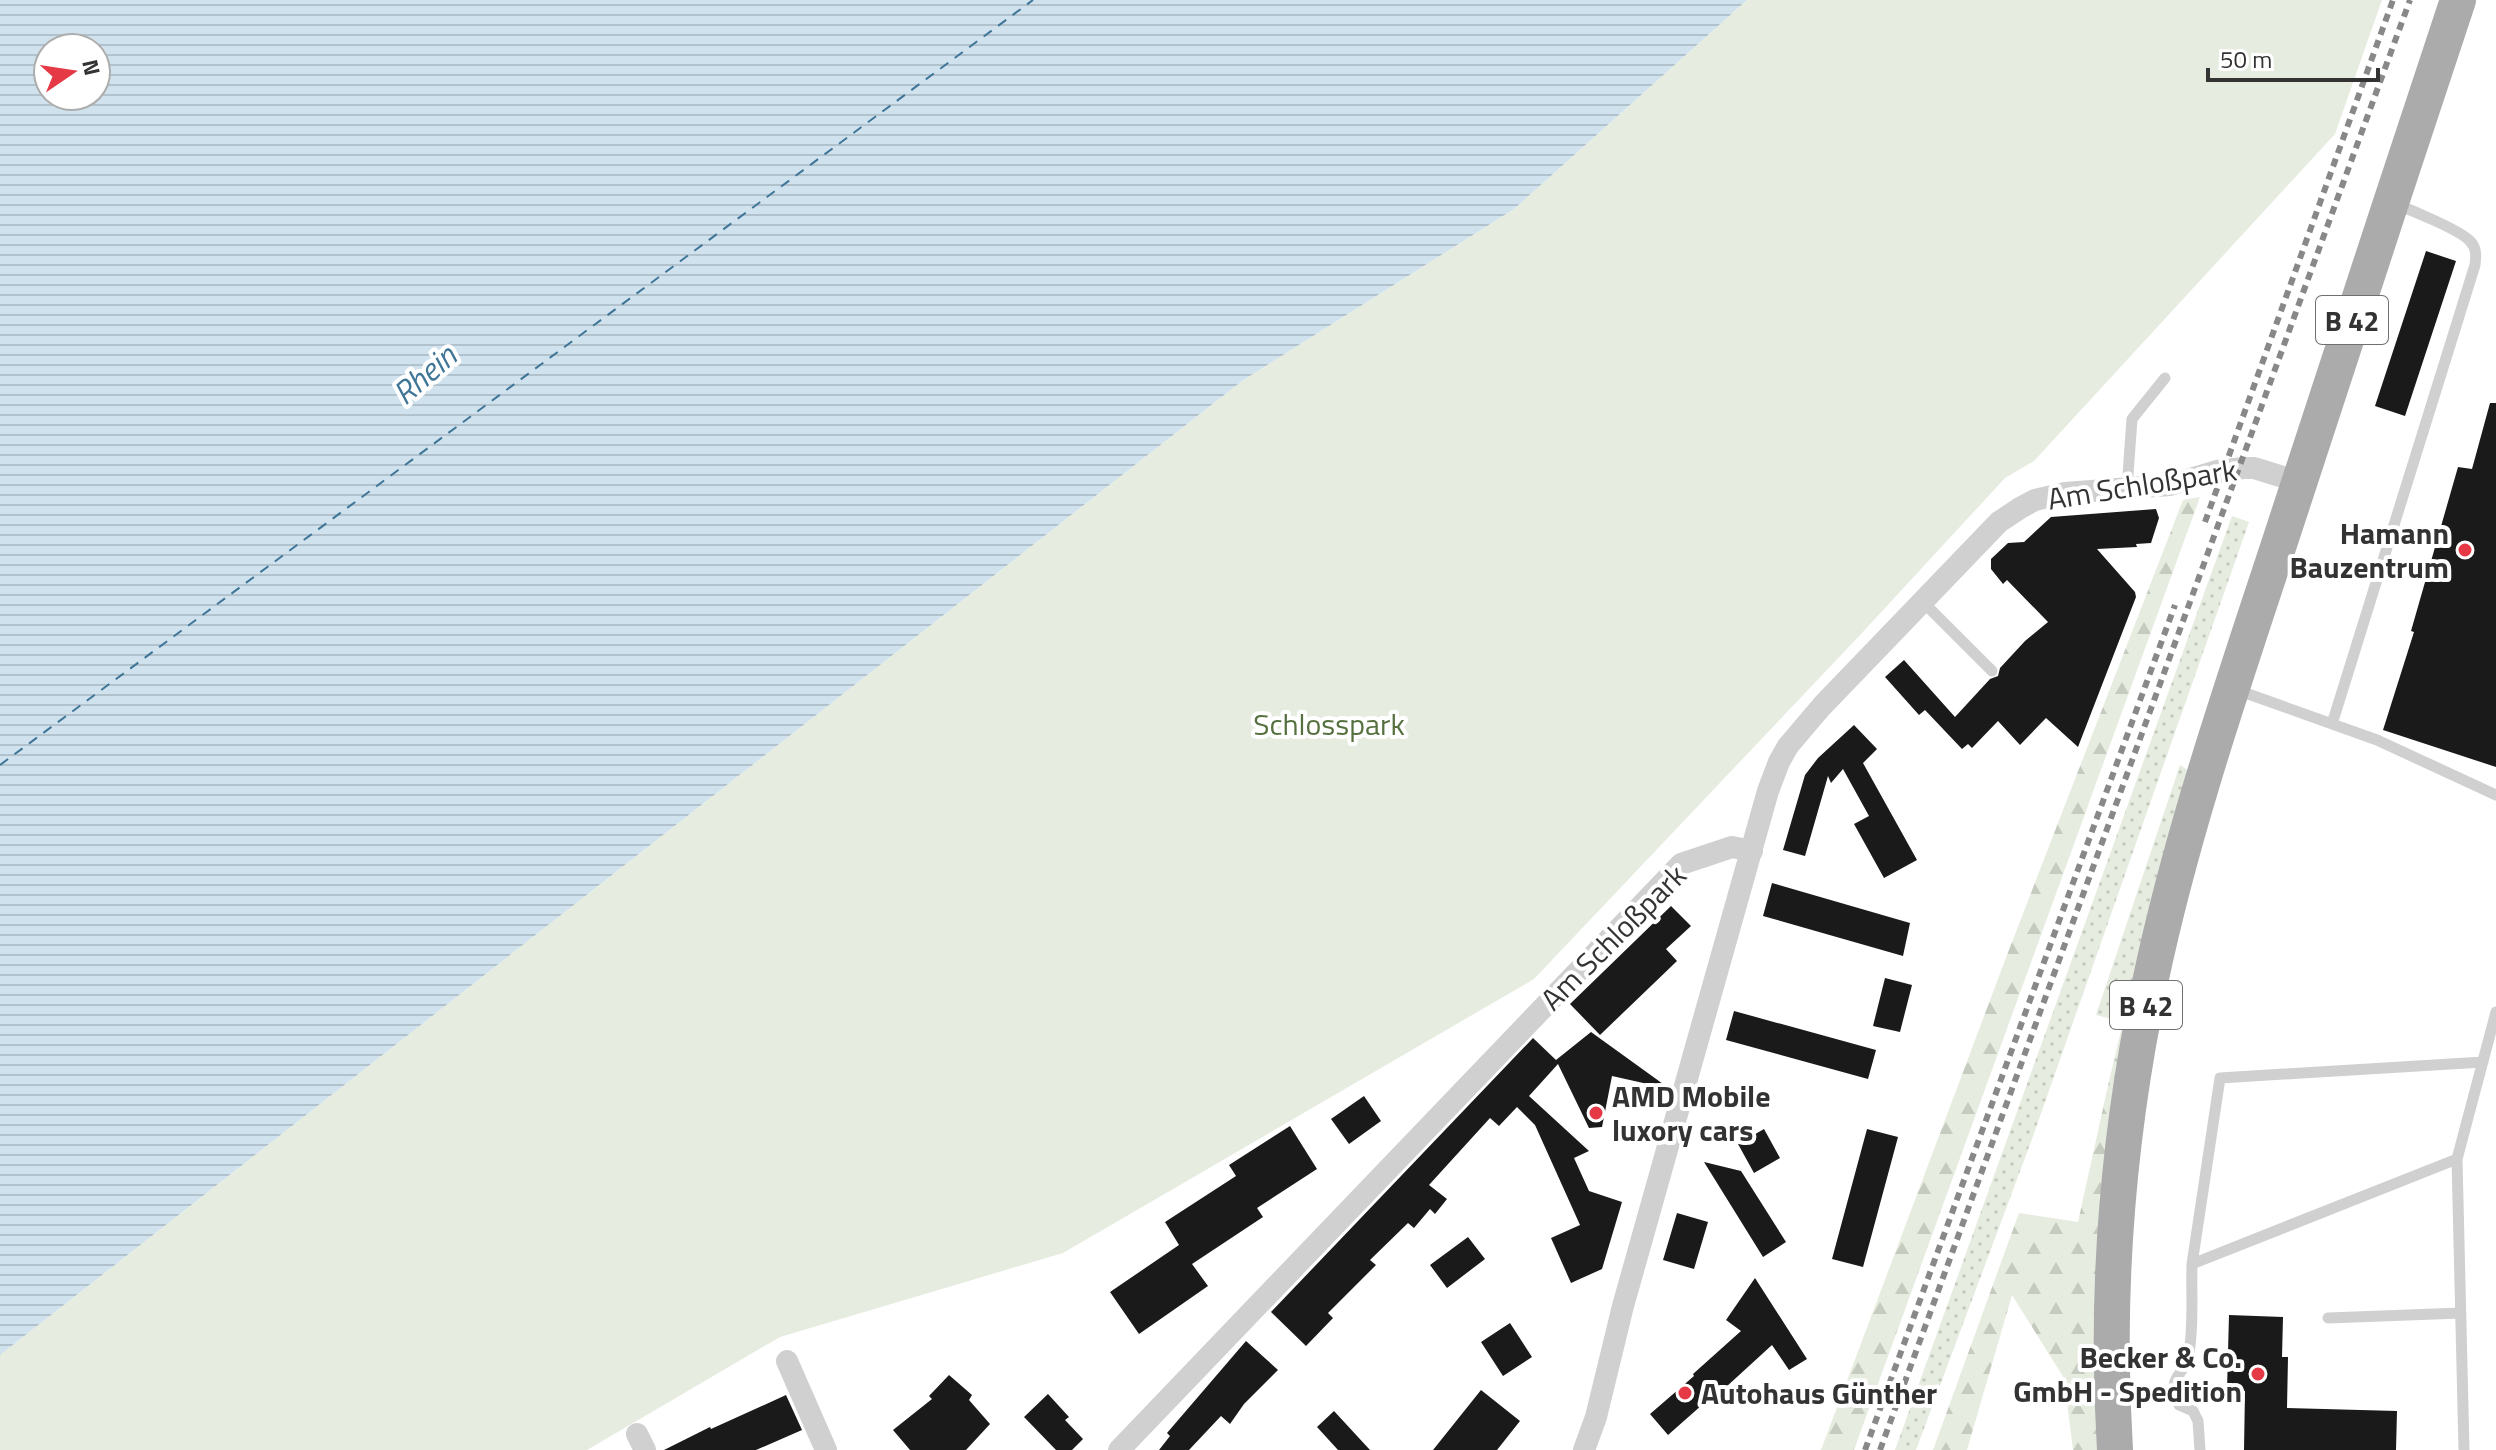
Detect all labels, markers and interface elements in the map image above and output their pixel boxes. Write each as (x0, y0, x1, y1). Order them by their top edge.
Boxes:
north arrow (32, 32, 112, 112)
scale bar (2208, 32, 2378, 82)
text: 50 m (2220, 41, 2272, 77)
text: N (73, 56, 110, 79)
road number: B 42 (2316, 296, 2388, 344)
water label: Rhein (381, 332, 467, 416)
street label: Am Schloßpark (2044, 446, 2240, 522)
place label: Hamann Bauzentrum (2289, 510, 2449, 590)
marker: Hamann Bauzentrum (2456, 541, 2474, 559)
park label: Schlosspark (1253, 701, 1405, 747)
street label: Am Schloßpark (1529, 853, 1697, 1021)
road number: B 42 (2110, 981, 2182, 1029)
place label: AMD Mobile luxory cars (1612, 1073, 1771, 1153)
marker: AMD Mobile luxory cars (1587, 1104, 1605, 1122)
place label: Becker & Co. GmbH - Spedition (2013, 1334, 2242, 1414)
marker: Becker & Co. GmbH - Spedition (2249, 1365, 2267, 1383)
place label: Autohaus Günther (1701, 1370, 1937, 1416)
marker: Autohaus Günther (1676, 1384, 1694, 1402)

